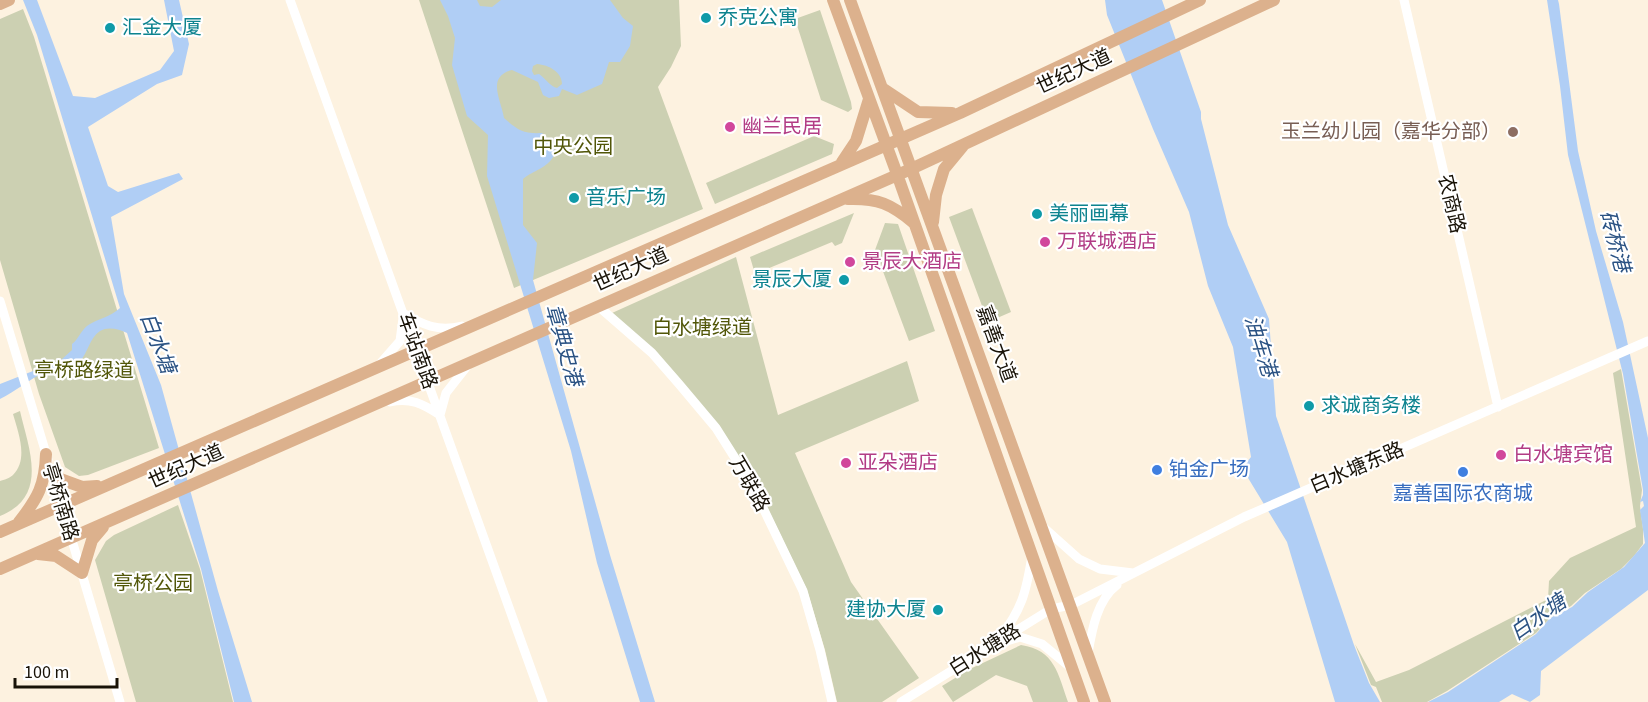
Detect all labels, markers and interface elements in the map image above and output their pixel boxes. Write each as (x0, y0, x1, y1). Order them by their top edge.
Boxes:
place label: 乔克公寓 (718, 4, 798, 32)
marker: 乔克公寓 (699, 11, 713, 25)
place label: 汇金大厦 (122, 14, 202, 42)
marker: 汇金大厦 (103, 21, 117, 35)
street label: 世纪大道 (1032, 42, 1116, 102)
place label: 幽兰民居 (742, 113, 822, 141)
place label: 玉兰幼儿园（嘉华分部） (1281, 118, 1501, 146)
marker: 幽兰民居 (723, 120, 737, 134)
marker: 玉兰幼儿园（嘉华分部） (1506, 125, 1520, 139)
park label: 中央公园 (533, 133, 613, 161)
street label: 农商路 (1431, 172, 1471, 236)
place label: 音乐广场 (586, 184, 666, 212)
marker: 音乐广场 (567, 191, 581, 205)
place label: 美丽画幕 (1049, 200, 1129, 228)
marker: 美丽画幕 (1030, 207, 1044, 221)
water label: 砖桥港 (1592, 207, 1638, 278)
place label: 万联城酒店 (1057, 228, 1157, 256)
marker: 万联城酒店 (1038, 235, 1052, 249)
street label: 世纪大道 (589, 241, 673, 299)
place label: 景辰大酒店 (862, 248, 962, 276)
marker: 景辰大酒店 (843, 255, 857, 269)
place label: 景辰大厦 (752, 266, 832, 294)
marker: 景辰大厦 (837, 273, 851, 287)
water label: 章典史港 (538, 300, 591, 392)
street label: 嘉善大道 (969, 302, 1023, 386)
water label: 白水塘 (133, 308, 184, 381)
street label: 车站南路 (390, 309, 444, 393)
water label: 油车港 (1237, 311, 1285, 383)
park label: 白水塘绿道 (652, 314, 752, 342)
park label: 亭桥路绿道 (34, 357, 134, 385)
place label: 求诚商务楼 (1321, 392, 1421, 420)
marker: 求诚商务楼 (1302, 399, 1316, 413)
street label: 白水塘东路 (1306, 436, 1408, 500)
street label: 世纪大道 (144, 438, 228, 496)
place label: 白水塘宾馆 (1513, 441, 1613, 469)
marker: 白水塘宾馆 (1494, 448, 1508, 462)
place label: 亚朵酒店 (858, 449, 938, 477)
street label: 万联路 (722, 451, 776, 517)
marker: 亚朵酒店 (839, 456, 853, 470)
place label: 铂金广场 (1169, 456, 1249, 484)
street label: 亭桥南路 (35, 460, 85, 544)
marker: 铂金广场 (1150, 463, 1164, 477)
marker: 嘉善国际农商城 (1456, 465, 1470, 479)
place label: 嘉善国际农商城 (1393, 480, 1533, 508)
park label: 亭桥公园 (113, 570, 193, 598)
water label: 白水塘 (1504, 585, 1575, 647)
place label: 建协大厦 (846, 596, 926, 624)
marker: 建协大厦 (931, 603, 945, 617)
street label: 白水塘路 (944, 617, 1026, 683)
scale bar (15, 651, 117, 689)
text: 100 m (24, 660, 69, 685)

